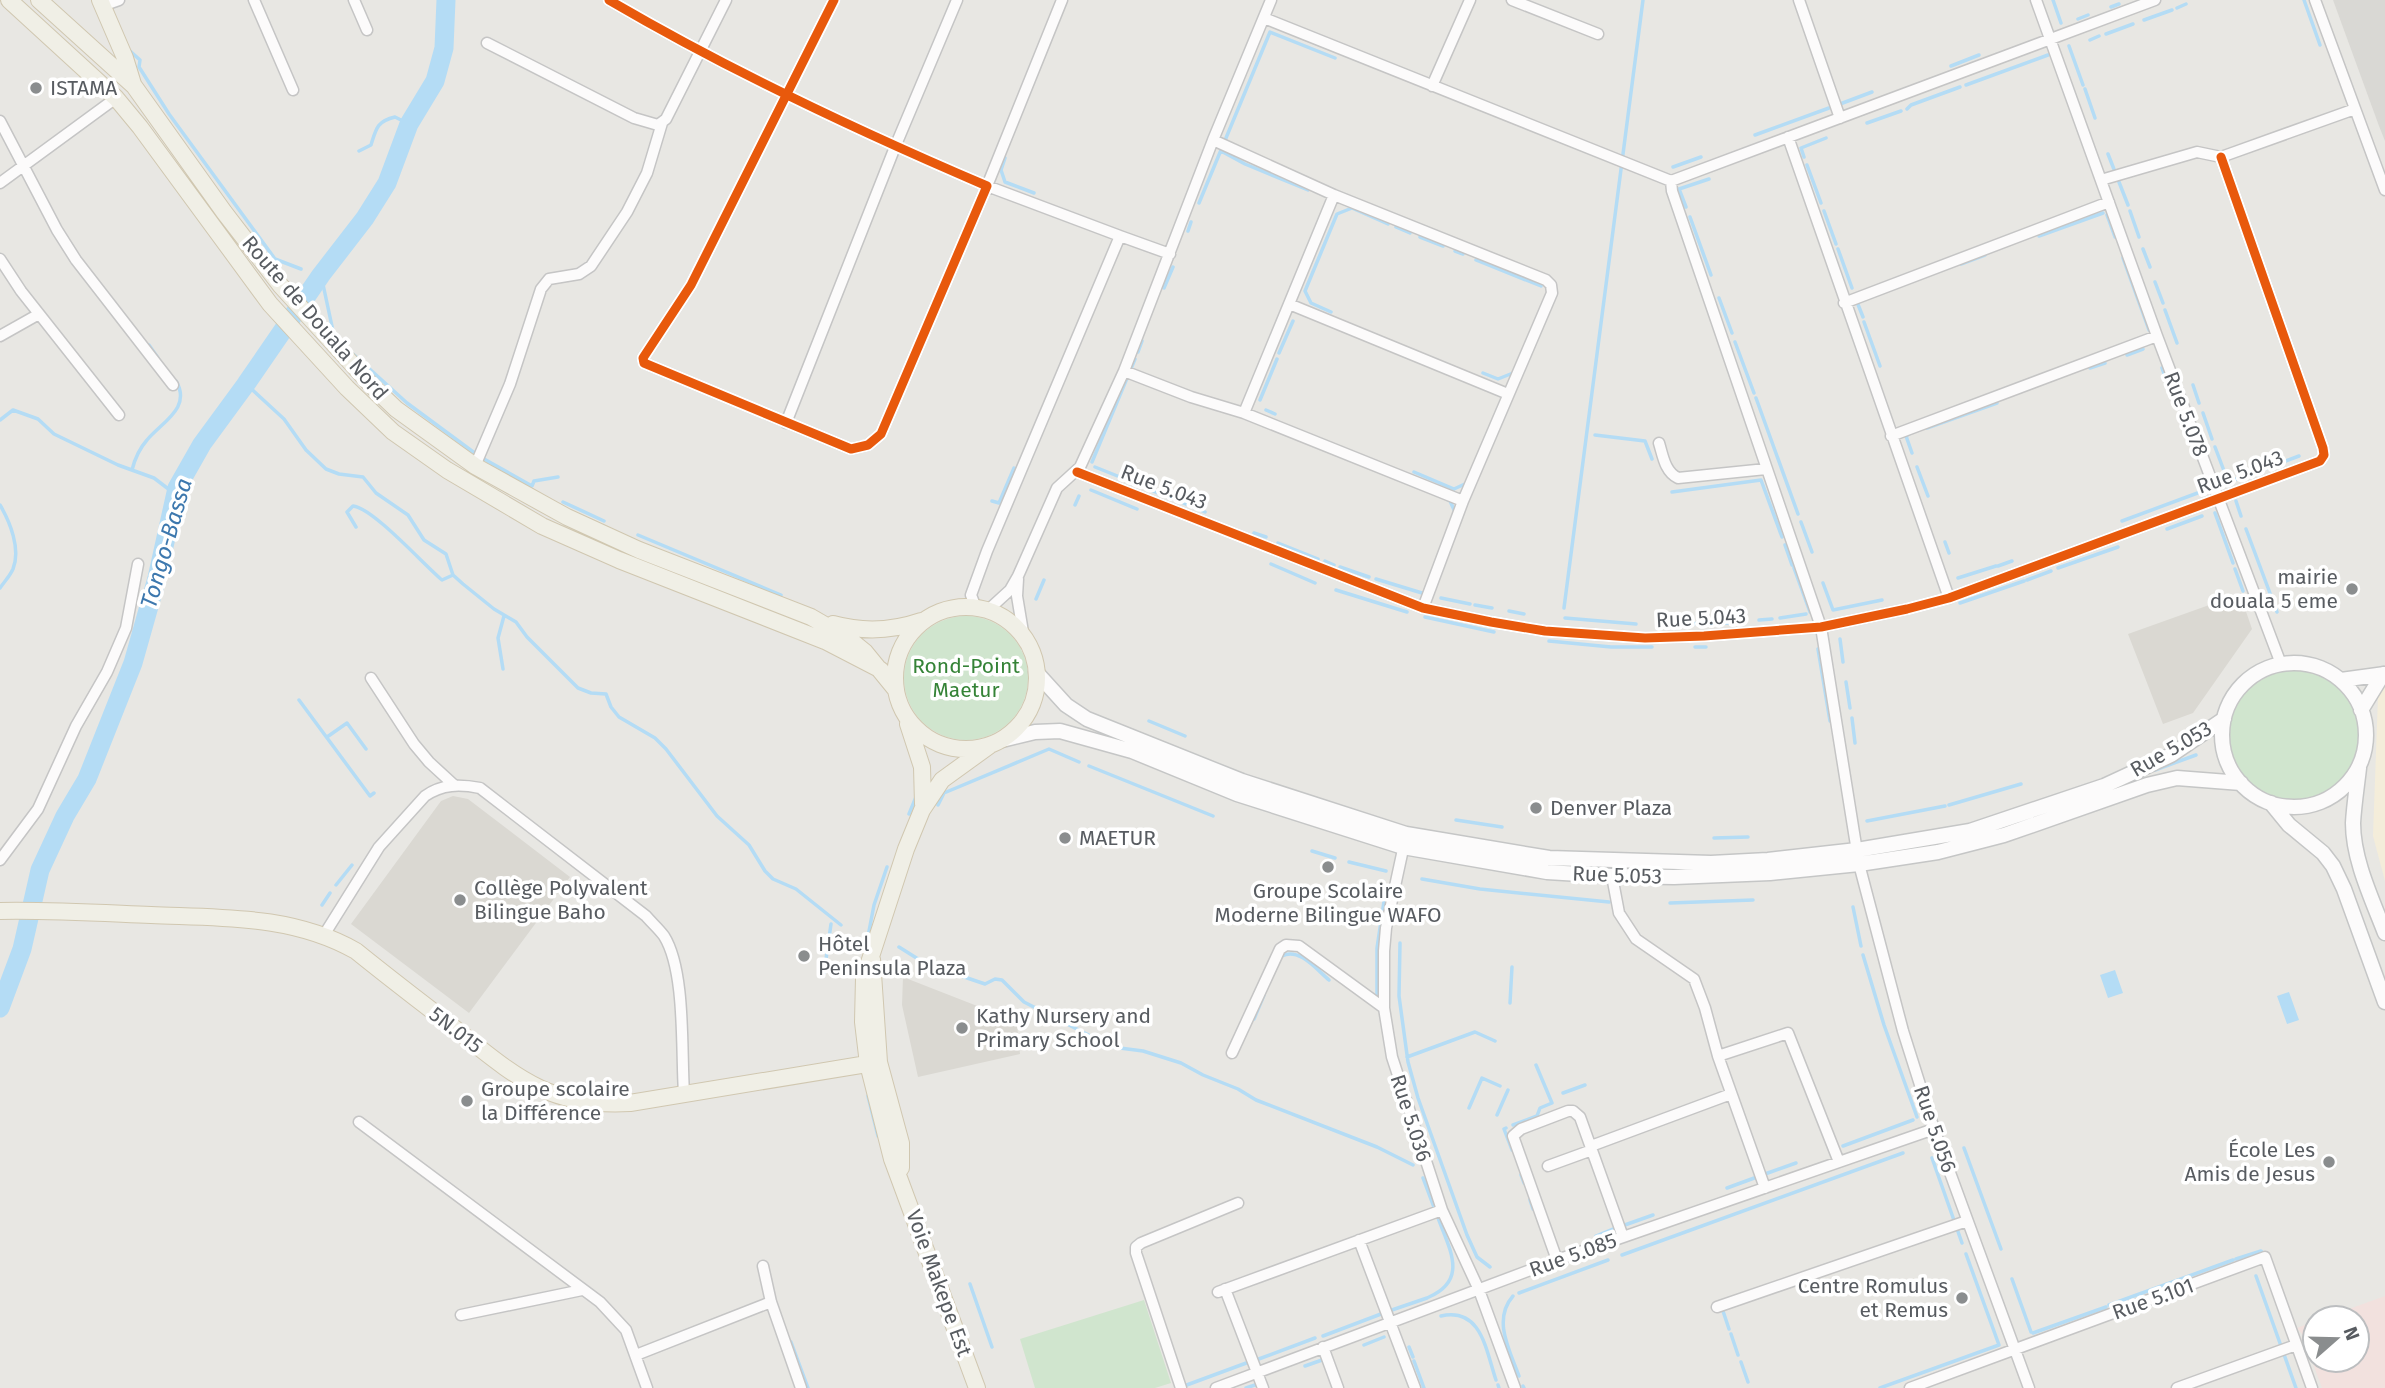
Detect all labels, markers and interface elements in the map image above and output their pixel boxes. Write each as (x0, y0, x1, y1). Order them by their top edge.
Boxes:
place label: ISTAMA (50, 75, 117, 101)
marker: ISTAMA (28, 80, 44, 96)
street label: Route de Douala Nord (236, 230, 394, 406)
street label: Rue 5.078 (2158, 368, 2214, 460)
street label: Rue 5.043 (2193, 444, 2287, 500)
street label: Rue 5.043 (1117, 459, 1211, 515)
water label: Tongo-Bassa (134, 475, 198, 611)
place label: mairie douala 5 eme (2210, 564, 2338, 614)
marker: mairie douala 5 eme (2344, 581, 2360, 597)
street label: Rue 5.043 (1655, 603, 1747, 633)
park label: Rond-Point Maetur (912, 653, 1020, 703)
street label: Rue 5.053 (2126, 715, 2216, 783)
place label: Denver Plaza (1550, 795, 1672, 821)
marker: Denver Plaza (1528, 800, 1544, 816)
place label: MAETUR (1079, 825, 1156, 851)
marker: MAETUR (1057, 830, 1073, 846)
marker: Groupe Scolaire Moderne Bilingue WAFO (1320, 859, 1336, 875)
street label: Rue 5.053 (1572, 860, 1662, 890)
place label: Collège Polyvalent Bilingue Baho (474, 875, 648, 925)
place label: Groupe Scolaire Moderne Bilingue WAFO (1215, 878, 1441, 928)
marker: Collège Polyvalent Bilingue Baho (452, 892, 468, 908)
place label: Hôtel Peninsula Plaza (818, 931, 966, 981)
marker: Hôtel Peninsula Plaza (796, 948, 812, 964)
street label: 5N.015 (424, 1001, 488, 1059)
place label: Kathy Nursery and Primary School (976, 1003, 1151, 1053)
marker: Kathy Nursery and Primary School (954, 1020, 970, 1036)
street label: Rue 5.036 (1385, 1071, 1437, 1165)
place label: Groupe scolaire la Différence (481, 1076, 630, 1126)
street label: Rue 5.056 (1908, 1082, 1962, 1176)
marker: Groupe scolaire la Différence (459, 1093, 475, 1109)
place label: École Les Amis de Jesus (2184, 1137, 2315, 1187)
marker: École Les Amis de Jesus (2321, 1154, 2337, 1170)
street label: Voie Makepe Est (900, 1206, 978, 1360)
street label: Rue 5.085 (1526, 1227, 1620, 1283)
street label: Rue 5.101 (2109, 1272, 2197, 1326)
place label: Centre Romulus et Remus (1798, 1273, 1948, 1323)
marker: Centre Romulus et Remus (1954, 1290, 1970, 1306)
north arrow (2301, 1304, 2371, 1374)
text: N (2339, 1323, 2364, 1343)

